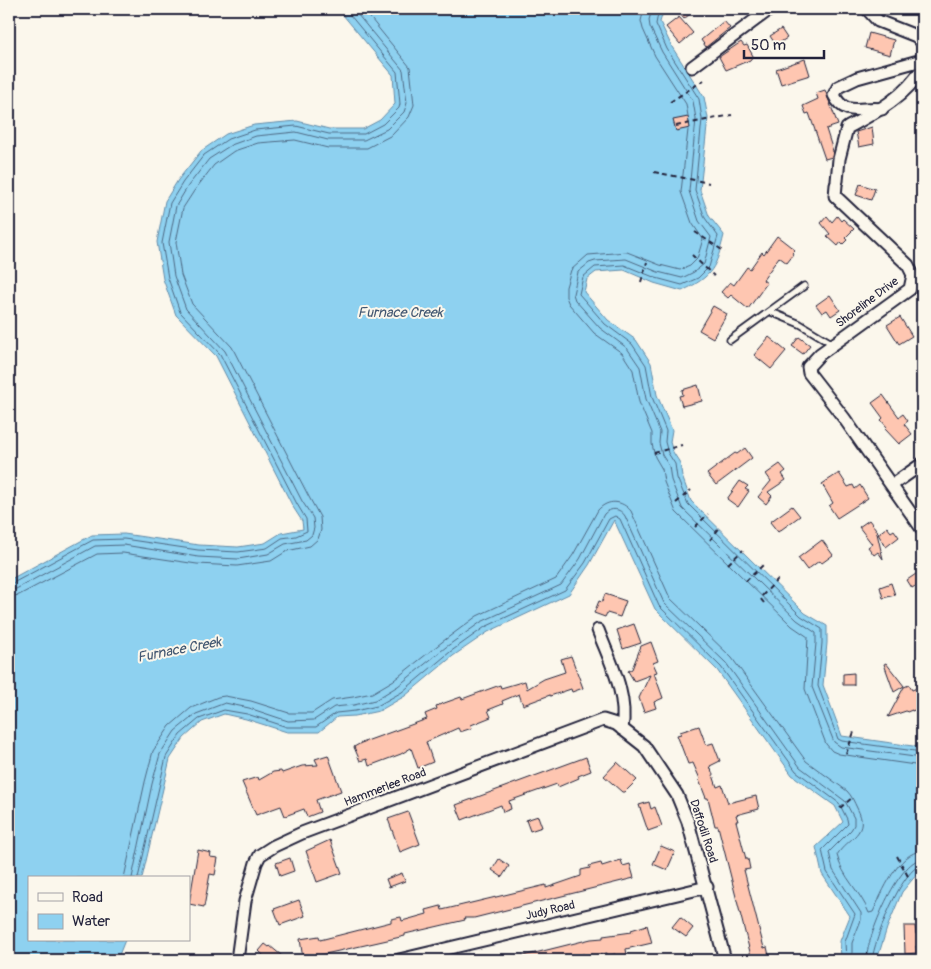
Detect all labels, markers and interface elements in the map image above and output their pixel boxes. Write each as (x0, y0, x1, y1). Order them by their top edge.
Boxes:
scale bar (744, 28, 824, 60)
text: 50 m (751, 36, 786, 55)
street label: Shoreline Drive (833, 274, 902, 331)
water label: Furnace Creek (358, 304, 444, 321)
water label: Furnace Creek (136, 633, 224, 666)
street label: Hammerlee Road (342, 765, 429, 810)
street label: Daffodil Road (686, 798, 721, 865)
legend (28, 876, 190, 942)
text: Road (72, 888, 103, 907)
street label: Judy Road (524, 898, 576, 923)
text: Water (72, 912, 111, 931)

